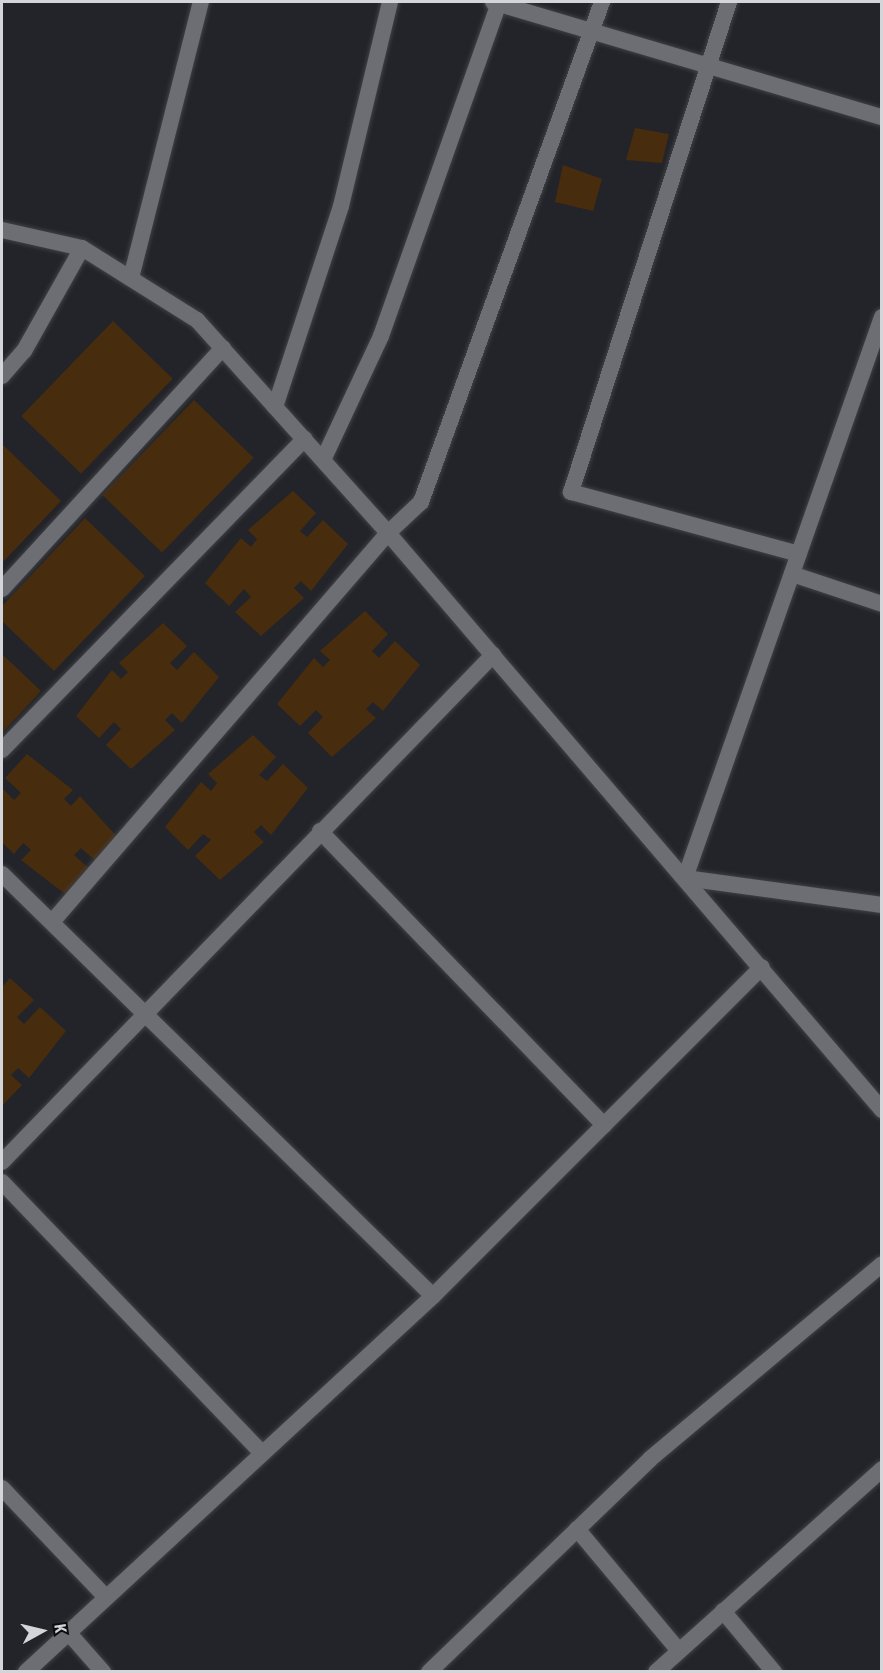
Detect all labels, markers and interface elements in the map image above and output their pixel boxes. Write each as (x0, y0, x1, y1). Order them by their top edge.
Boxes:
north arrow (12, 1601, 72, 1661)
text: K (50, 1623, 70, 1634)

